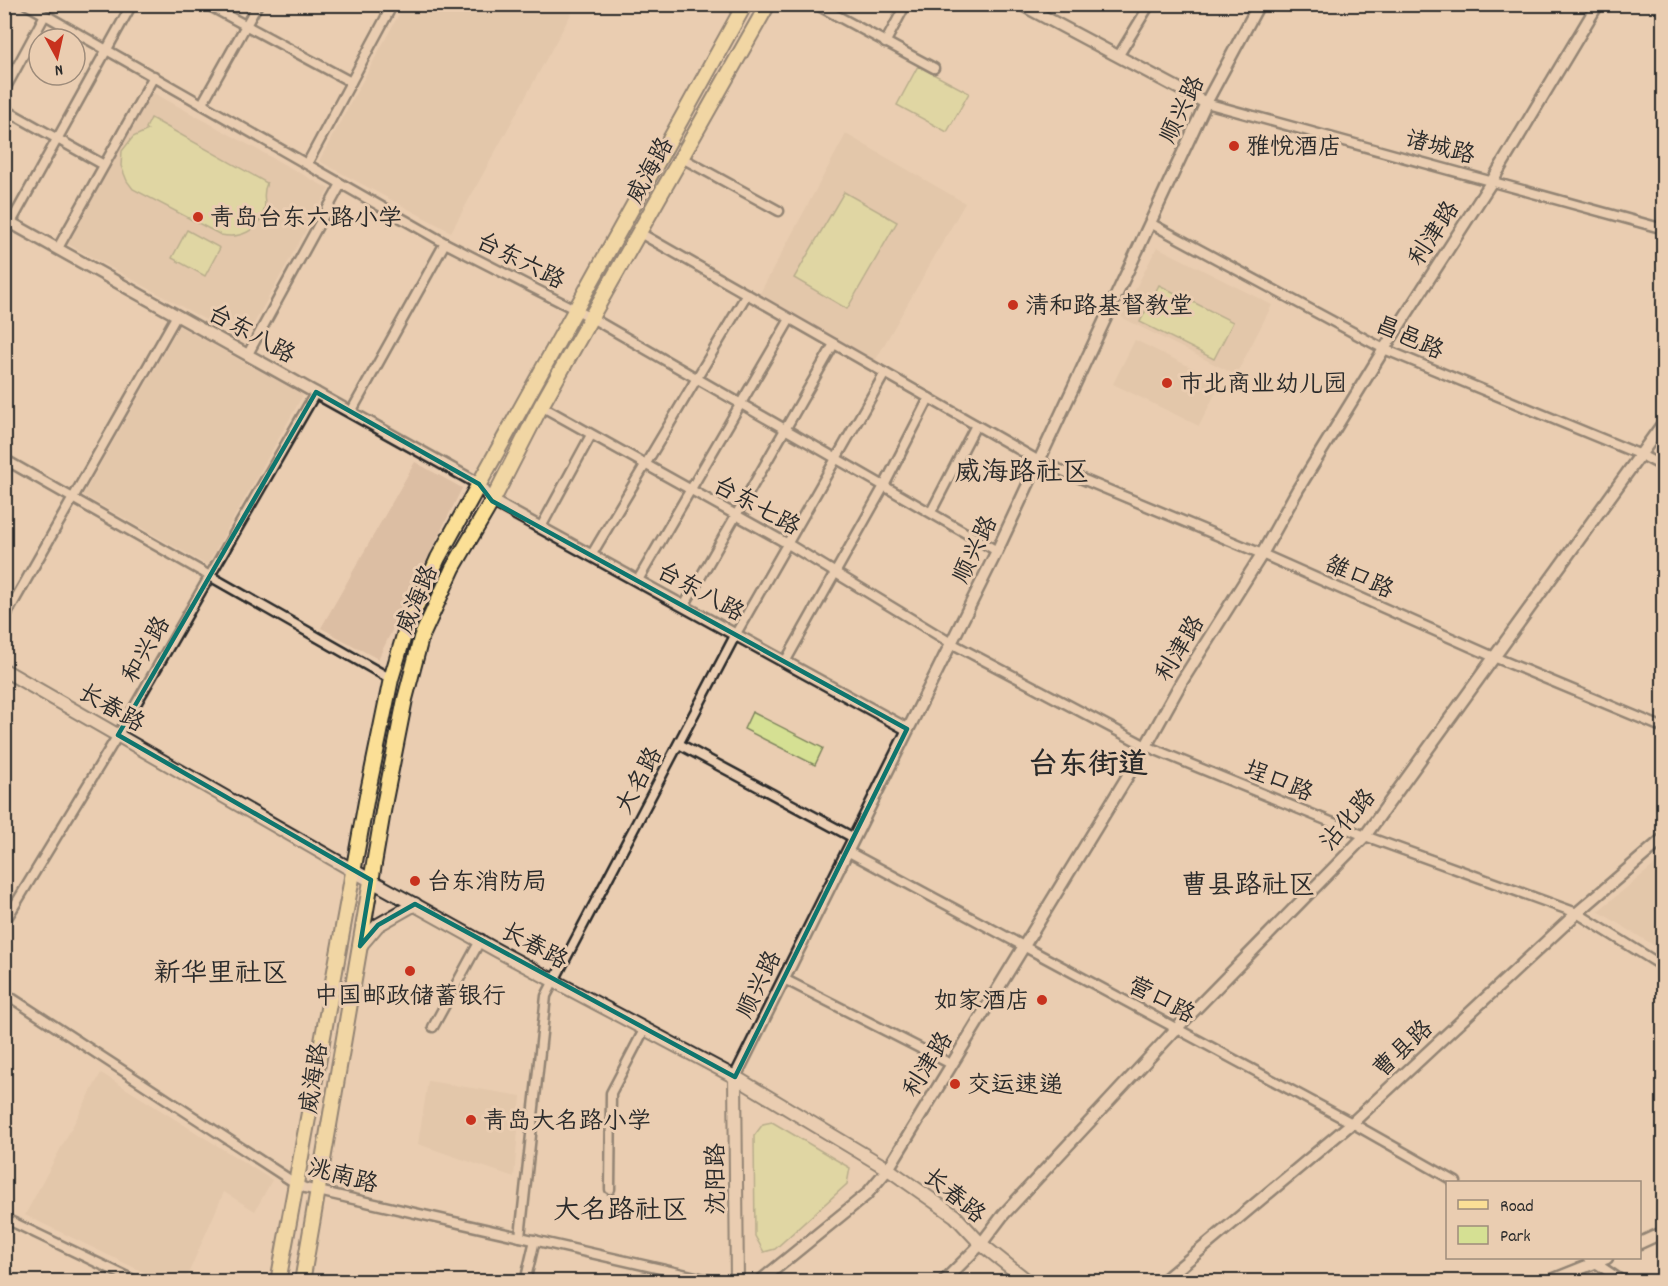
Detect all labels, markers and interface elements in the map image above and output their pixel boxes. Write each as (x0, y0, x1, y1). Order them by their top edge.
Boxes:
north arrow (27, 27, 87, 87)
text: N (53, 57, 64, 81)
street label: 顺兴路 (1153, 71, 1215, 150)
street label: 诸城路 (1400, 123, 1478, 175)
street label: 威海路 (619, 132, 684, 211)
place label: 雅悦酒店 (1246, 132, 1342, 166)
marker: 雅悦酒店 (1227, 139, 1241, 153)
street label: 利津路 (1402, 195, 1469, 274)
place label: 青岛台东六路小学 (210, 203, 402, 237)
marker: 青岛台东六路小学 (191, 210, 205, 224)
street label: 台东六路 (469, 226, 570, 300)
place label: 清和路基督教堂 (1025, 291, 1193, 325)
street label: 台东八路 (200, 297, 301, 374)
marker: 清和路基督教堂 (1006, 298, 1020, 312)
street label: 昌邑路 (1369, 310, 1449, 370)
place label: 市北商业幼儿园 (1179, 369, 1347, 403)
marker: 市北商业幼儿园 (1160, 376, 1174, 390)
district label: 威海路社区 (955, 455, 1090, 494)
street label: 台东七路 (705, 469, 806, 546)
street label: 顺兴路 (946, 511, 1008, 590)
street label: 雒口路 (1319, 549, 1399, 609)
street label: 台东八路 (649, 555, 750, 632)
street label: 威海路 (389, 560, 448, 640)
street label: 利津路 (1148, 610, 1215, 689)
street label: 和兴路 (115, 611, 180, 690)
street label: 长春路 (71, 677, 150, 742)
street label: 大名路 (609, 742, 673, 821)
district label: 台东街道 (1028, 746, 1148, 789)
street label: 埕口路 (1238, 754, 1318, 812)
street label: 沾化路 (1313, 782, 1385, 859)
place label: 台东消防局 (427, 867, 547, 901)
district label: 曹县路社区 (1181, 868, 1316, 907)
marker: 台东消防局 (408, 874, 422, 888)
street label: 长春路 (494, 916, 573, 980)
street label: 顺兴路 (730, 946, 792, 1025)
district label: 新华里社区 (154, 956, 289, 995)
marker: 中国邮政储蓄银行 (403, 964, 417, 978)
street label: 营口路 (1121, 970, 1200, 1034)
place label: 中国邮政储蓄银行 (314, 981, 506, 1015)
place label: 如家酒店 (934, 986, 1030, 1020)
marker: 如家酒店 (1035, 993, 1049, 1007)
street label: 曹县路 (1366, 1013, 1442, 1087)
street label: 利津路 (896, 1026, 963, 1105)
street label: 威海路 (294, 1040, 338, 1117)
place label: 交运速递 (967, 1070, 1063, 1104)
marker: 交运速递 (948, 1077, 962, 1091)
place label: 青岛大名路小学 (483, 1106, 651, 1140)
marker: 青岛大名路小学 (464, 1113, 478, 1127)
street label: 沈阳路 (701, 1143, 735, 1215)
street label: 洮南路 (303, 1152, 381, 1204)
street label: 长春路 (914, 1161, 992, 1233)
legend (1446, 1181, 1641, 1259)
district label: 大名路社区 (554, 1193, 689, 1232)
text: Road (1500, 1195, 1534, 1220)
text: Park (1500, 1225, 1531, 1250)

